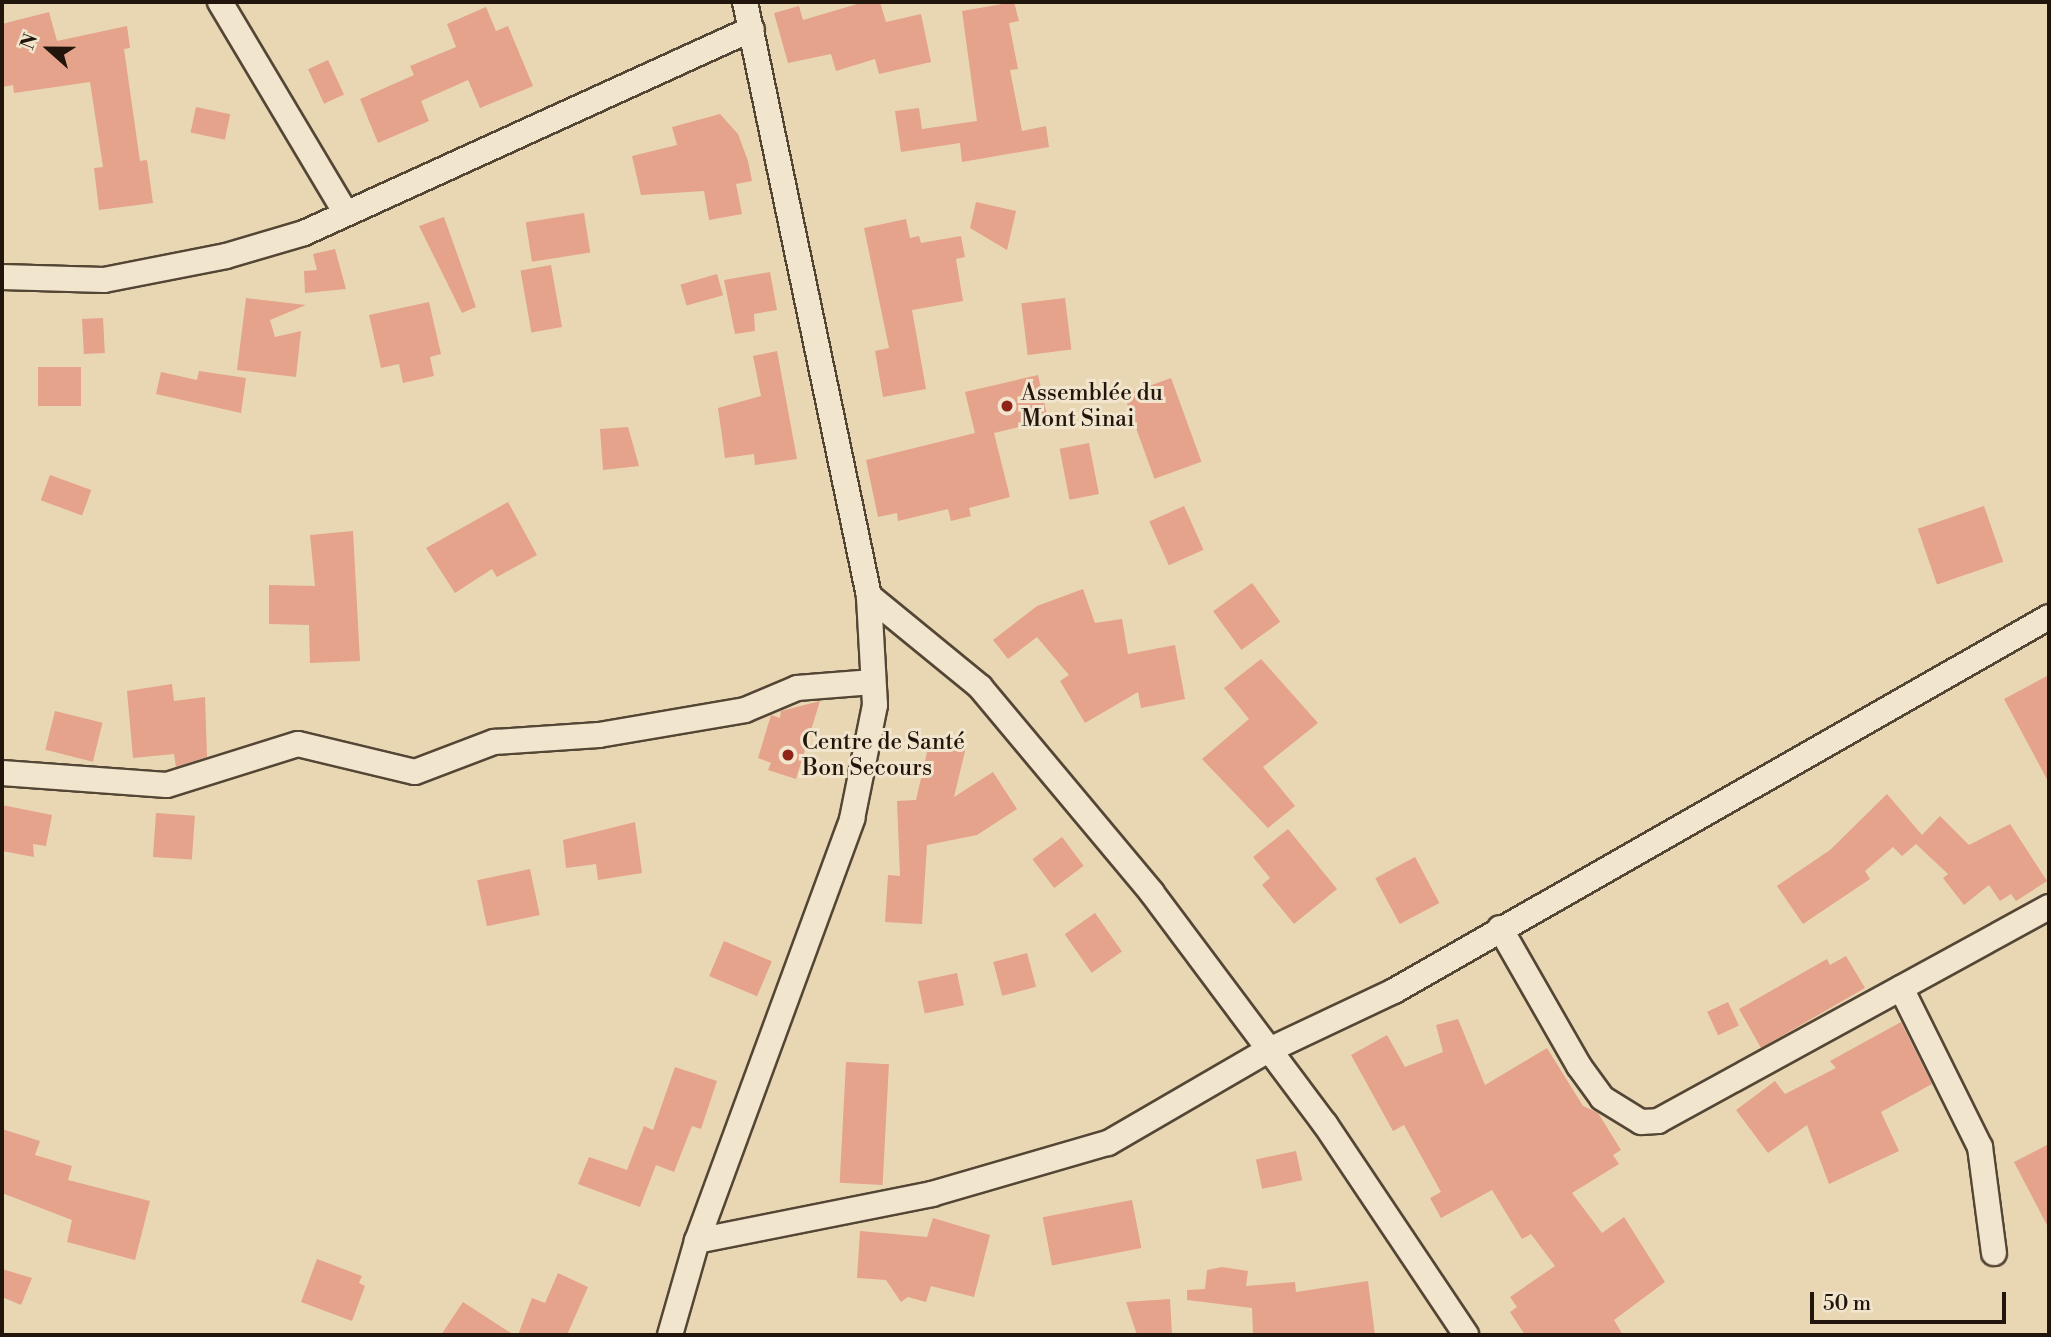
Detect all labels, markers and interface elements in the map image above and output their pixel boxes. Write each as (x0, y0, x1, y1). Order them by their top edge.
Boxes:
north arrow (14, 14, 84, 84)
text: N (15, 30, 43, 53)
place label: Assemblée du Mont Sinai (1021, 379, 1163, 433)
marker: Assemblée du Mont Sinai (999, 398, 1015, 414)
place label: Centre de Santé Bon Secours (802, 728, 965, 782)
marker: Centre de Santé Bon Secours (780, 747, 796, 763)
scale bar (1813, 1278, 2009, 1322)
text: 50 m (1823, 1291, 1871, 1317)

